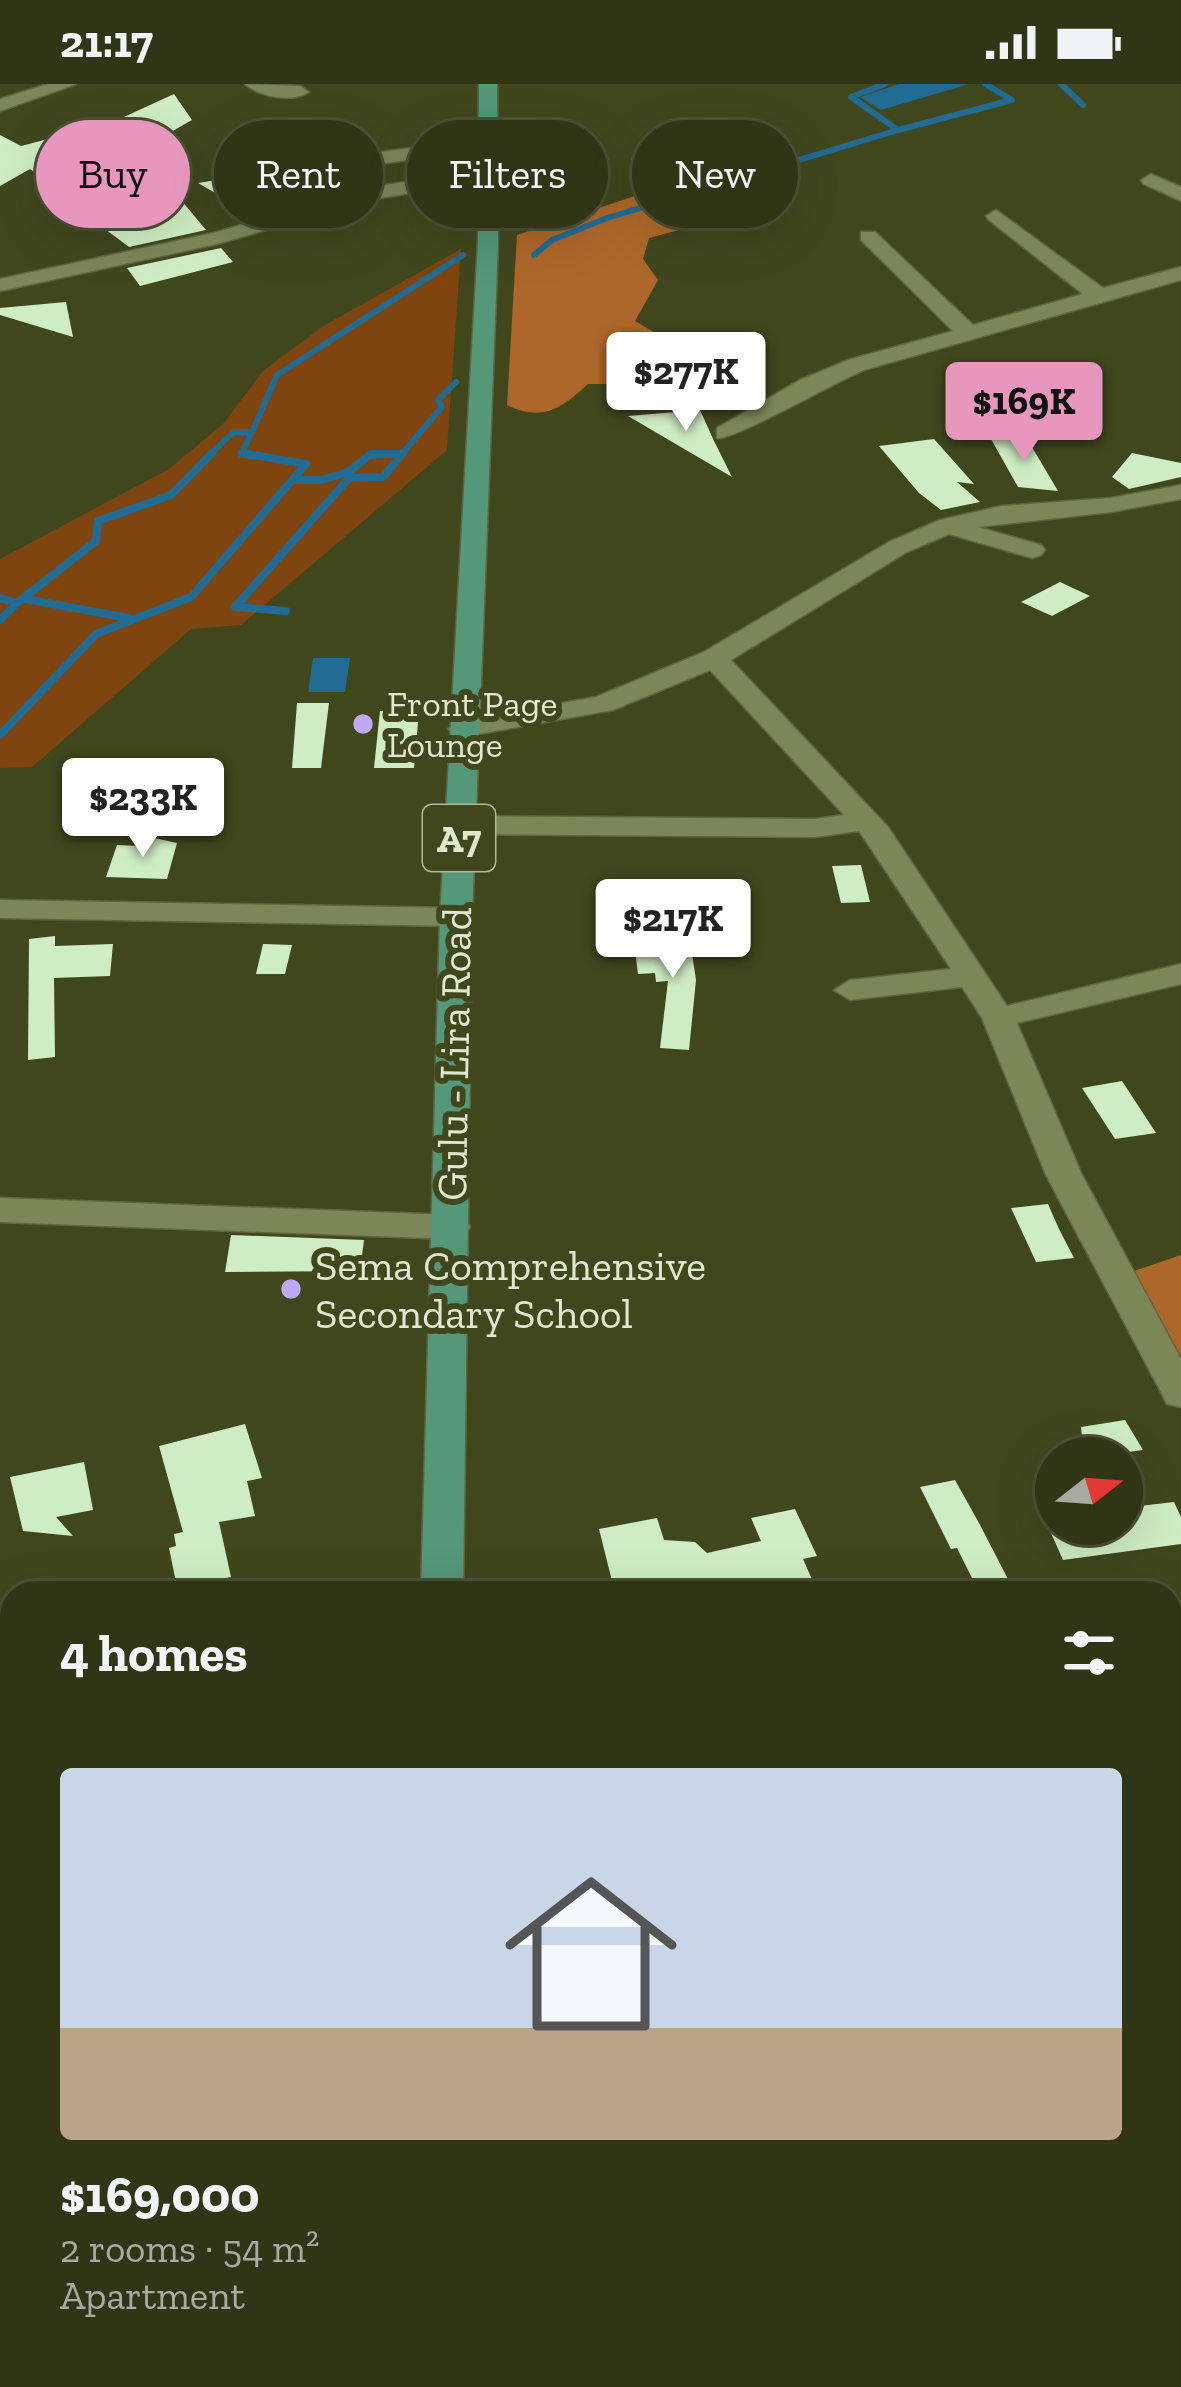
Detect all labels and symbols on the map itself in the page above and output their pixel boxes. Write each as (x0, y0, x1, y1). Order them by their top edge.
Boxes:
pin: $277K (602, 332, 770, 434)
pin: $169K (940, 362, 1108, 464)
place label: Front Page Lounge (387, 682, 557, 766)
marker: Front Page Lounge (350, 711, 376, 737)
pin: $233K (59, 758, 227, 860)
road number: A7 (423, 805, 495, 871)
pin: $217K (589, 879, 757, 981)
street label: Gulu - Lira Road (426, 907, 482, 1201)
place label: Sema Comprehensive Secondary School (315, 1240, 706, 1339)
marker: Sema Comprehensive Secondary School (278, 1276, 304, 1302)
north arrow (1035, 1437, 1143, 1545)

